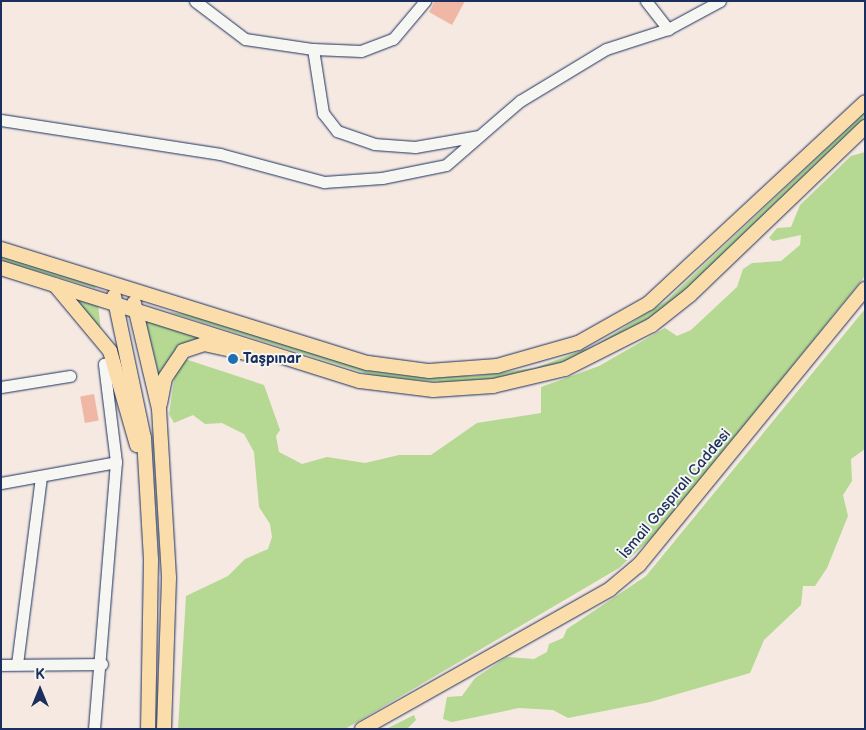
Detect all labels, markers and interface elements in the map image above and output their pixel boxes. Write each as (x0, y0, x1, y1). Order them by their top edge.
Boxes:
place label: Taşpınar (243, 350, 301, 368)
marker: Taşpınar (227, 353, 239, 365)
street label: İsmail Gaspıralı Caddesi (615, 426, 735, 562)
north arrow (15, 665, 65, 715)
text: K (35, 666, 45, 683)

